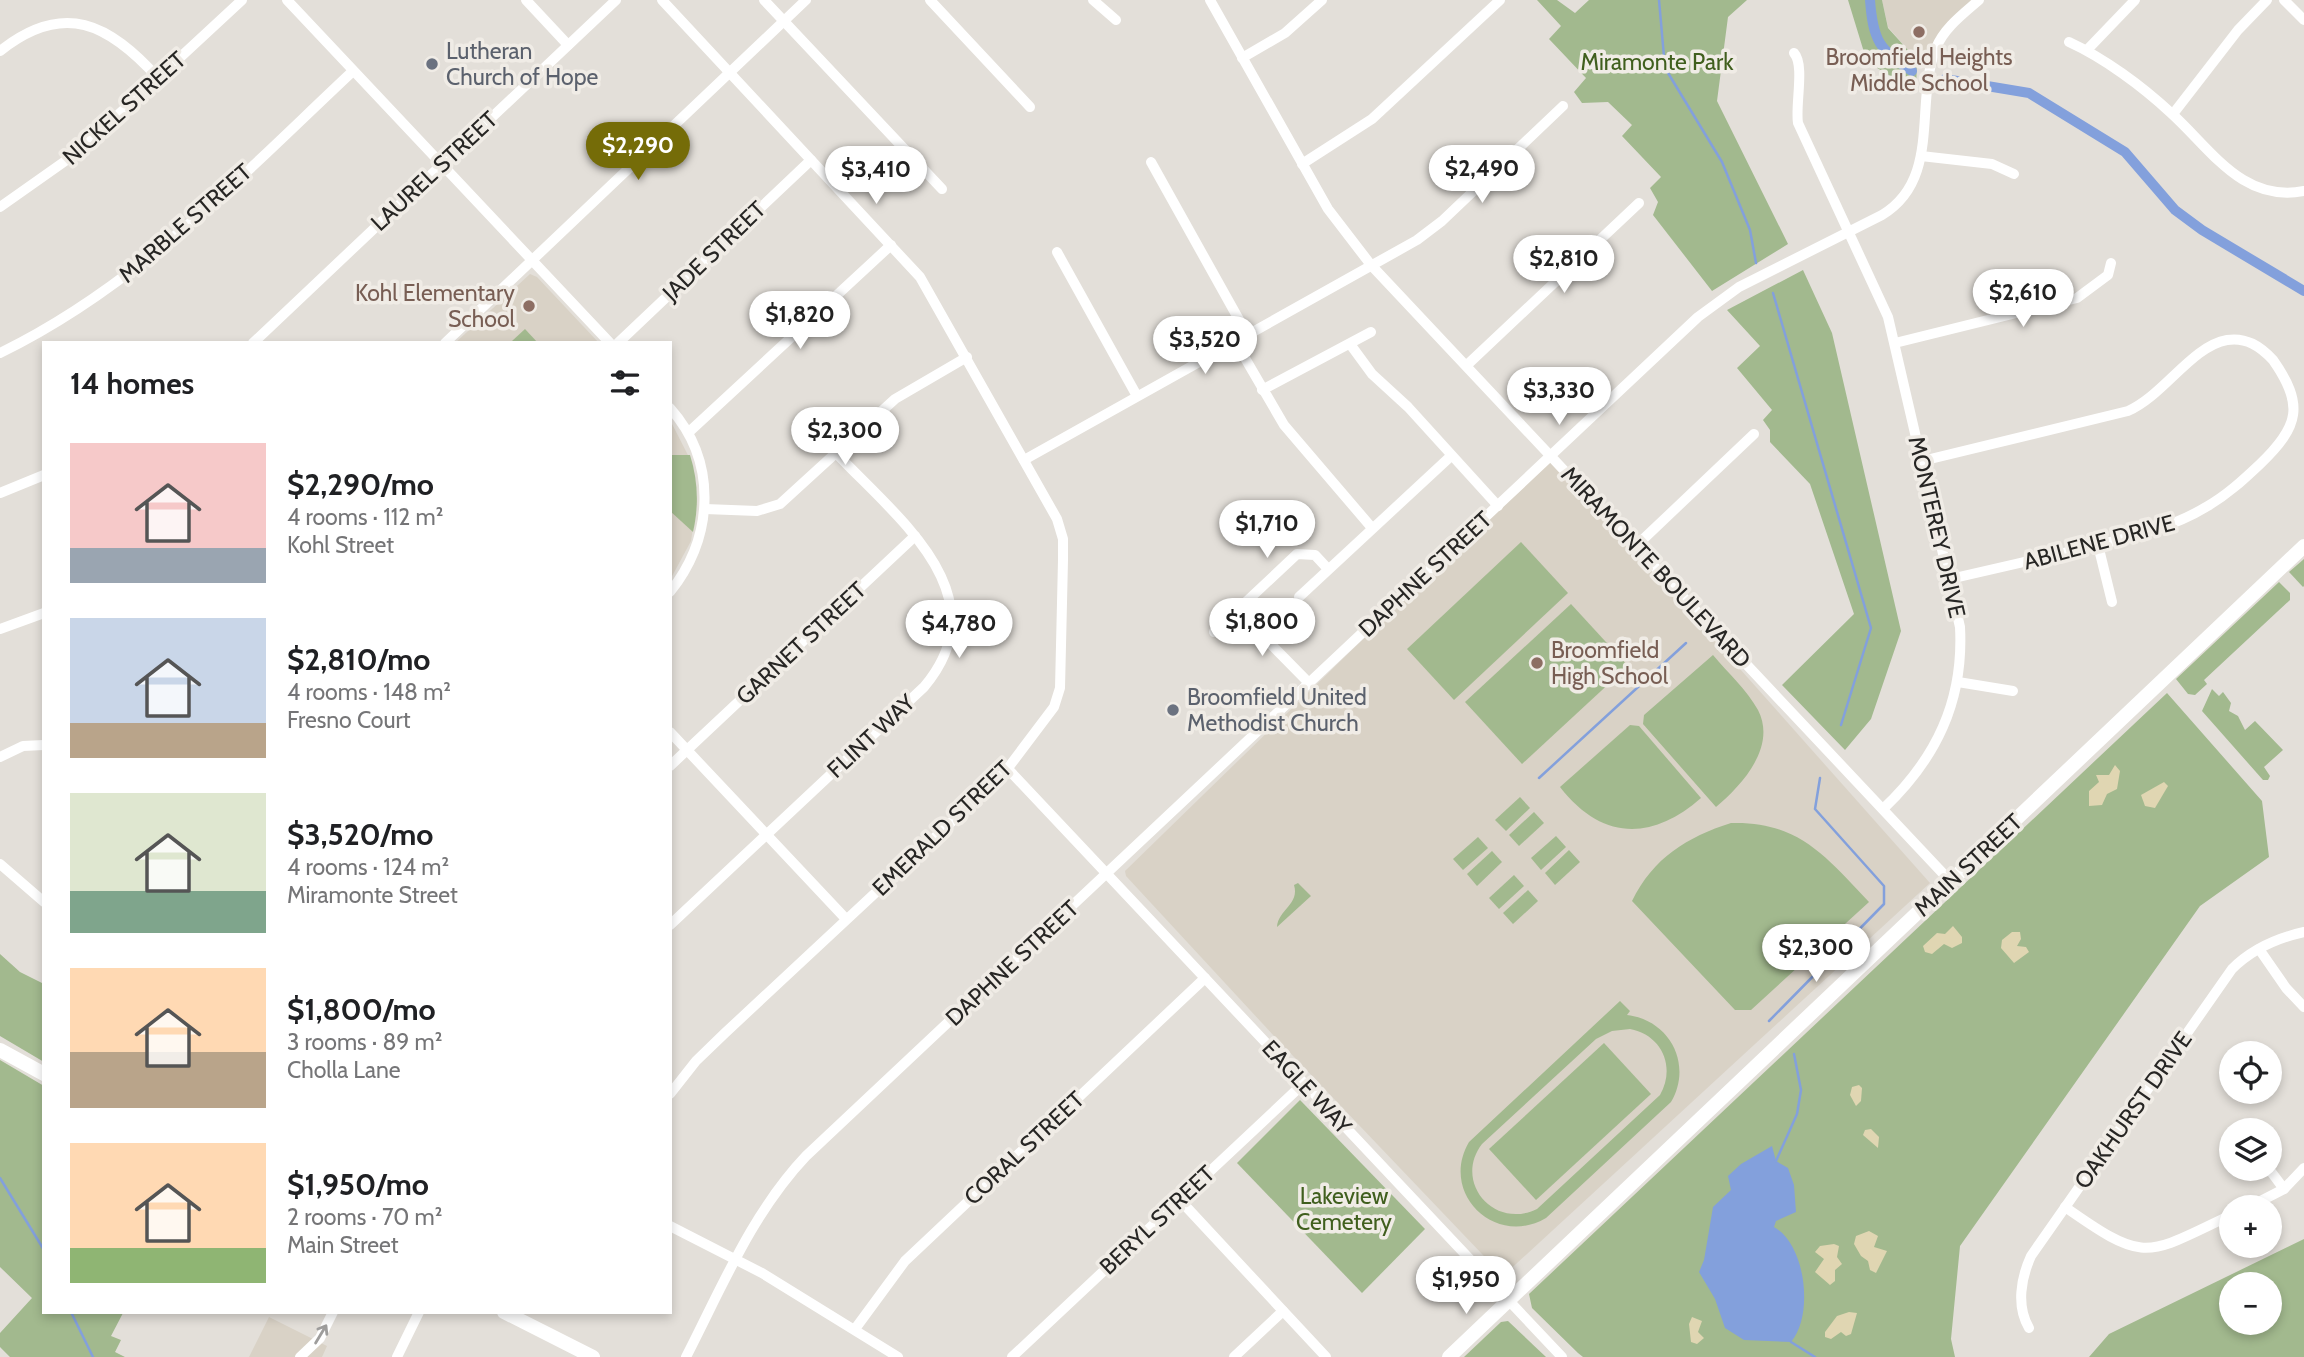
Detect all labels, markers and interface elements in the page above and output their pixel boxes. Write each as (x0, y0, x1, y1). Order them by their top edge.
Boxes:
marker: Broomfield Heights Middle School (1911, 24, 1927, 40)
place label: Lutheran Church of Hope (446, 37, 598, 91)
place label: Broomfield Heights Middle School (1825, 43, 2013, 97)
street label: NICKEL STREET (57, 45, 191, 171)
park label: Miramonte Park (1580, 48, 1734, 76)
marker: Lutheran Church of Hope (424, 56, 440, 72)
street label: LAUREL STREET (365, 105, 503, 237)
pin: $2,290 (581, 122, 695, 182)
text: $2,290 (602, 131, 674, 159)
pin: $3,410 (819, 146, 933, 206)
pin: $2,490 (1425, 146, 1539, 205)
text: $2,490 (1445, 154, 1519, 182)
text: $3,410 (841, 155, 911, 183)
street label: MARBLE STREET (113, 158, 257, 288)
street label: JADE STREET (656, 195, 771, 308)
pin: $2,810 (1507, 236, 1621, 295)
text: $2,810 (1529, 244, 1599, 272)
pin: $2,610 (1966, 270, 2080, 329)
text: $2,610 (1989, 278, 2057, 306)
place label: Kohl Elementary School (355, 279, 516, 333)
pin: $1,820 (743, 292, 857, 351)
marker: Kohl Elementary School (521, 298, 537, 314)
text: $1,820 (765, 300, 835, 328)
pin: $3,520 (1148, 316, 1262, 376)
text: $3,520 (1169, 325, 1241, 353)
icon: filters (606, 364, 644, 402)
text: 14 homes (70, 365, 194, 402)
pin: $3,330 (1502, 368, 1616, 427)
text: $3,330 (1523, 376, 1595, 404)
pin: $2,300 (788, 407, 902, 467)
text: $2,300 (807, 416, 883, 444)
street label: MONTEREY DRIVE (1902, 433, 1972, 621)
street label: MIRAMONTE BOULEVARD (1555, 461, 1757, 673)
text: $2,290/mo (287, 466, 434, 503)
icon: home (126, 471, 210, 555)
pin: $1,710 (1210, 500, 1324, 560)
text: 4 rooms · 112 m² (287, 503, 443, 531)
street label: DAPHNE STREET (1353, 505, 1497, 643)
street label: ABILENE DRIVE (2020, 508, 2178, 576)
text: $1,710 (1235, 509, 1299, 537)
text: Kohl Street (287, 531, 394, 559)
street label: GARNET STREET (730, 576, 872, 710)
pin: $1,800 (1205, 598, 1319, 658)
pin: $4,780 (902, 600, 1016, 660)
text: $1,800 (1225, 607, 1299, 635)
text: $4,780 (922, 609, 996, 637)
place label: Broomfield High School (1551, 636, 1669, 690)
text: $2,810/mo (287, 641, 430, 678)
icon: home (126, 646, 210, 730)
marker: Broomfield High School (1529, 655, 1545, 671)
text: 4 rooms · 148 m² (287, 678, 451, 706)
place label: Broomfield United Methodist Church (1187, 683, 1367, 737)
street label: FLINT WAY (821, 688, 921, 784)
marker: Broomfield United Methodist Church (1165, 702, 1181, 718)
text: Fresno Court (287, 706, 411, 734)
street label: EMERALD STREET (867, 754, 1017, 902)
street label: MAIN STREET (1908, 808, 2028, 922)
text: $3,520/mo (287, 816, 433, 853)
icon: home (126, 821, 210, 905)
text: 4 rooms · 124 m² (287, 853, 449, 881)
text: Miramonte Street (287, 881, 458, 909)
street label: DAPHNE STREET (940, 894, 1084, 1032)
pin: $2,300 (1759, 925, 1873, 984)
text: $2,300 (1778, 933, 1854, 961)
text: $1,800/mo (287, 991, 436, 1028)
icon: home (126, 996, 210, 1080)
street label: OAKHURST DRIVE (2068, 1026, 2198, 1194)
text: 3 rooms · 89 m² (287, 1028, 442, 1056)
street label: EAGLE WAY (1256, 1034, 1358, 1140)
map controls (2219, 1041, 2282, 1335)
button: locate (2219, 1041, 2282, 1104)
text: Cholla Lane (287, 1056, 401, 1084)
street label: CORAL STREET (958, 1085, 1090, 1211)
button: layers (2219, 1118, 2282, 1181)
street label: BERYL STREET (1094, 1160, 1220, 1280)
text: $1,950/mo (287, 1166, 429, 1203)
icon: home (126, 1171, 210, 1255)
park label: Lakeview Cemetery (1296, 1182, 1392, 1236)
button: + (2219, 1195, 2282, 1258)
text: 2 rooms · 70 m² (287, 1203, 442, 1231)
text: Main Street (287, 1231, 399, 1259)
pin: $1,950 (1409, 1256, 1523, 1316)
text: $1,950 (1432, 1265, 1500, 1293)
button: − (2219, 1272, 2282, 1335)
one-way arrow (315, 1324, 329, 1344)

